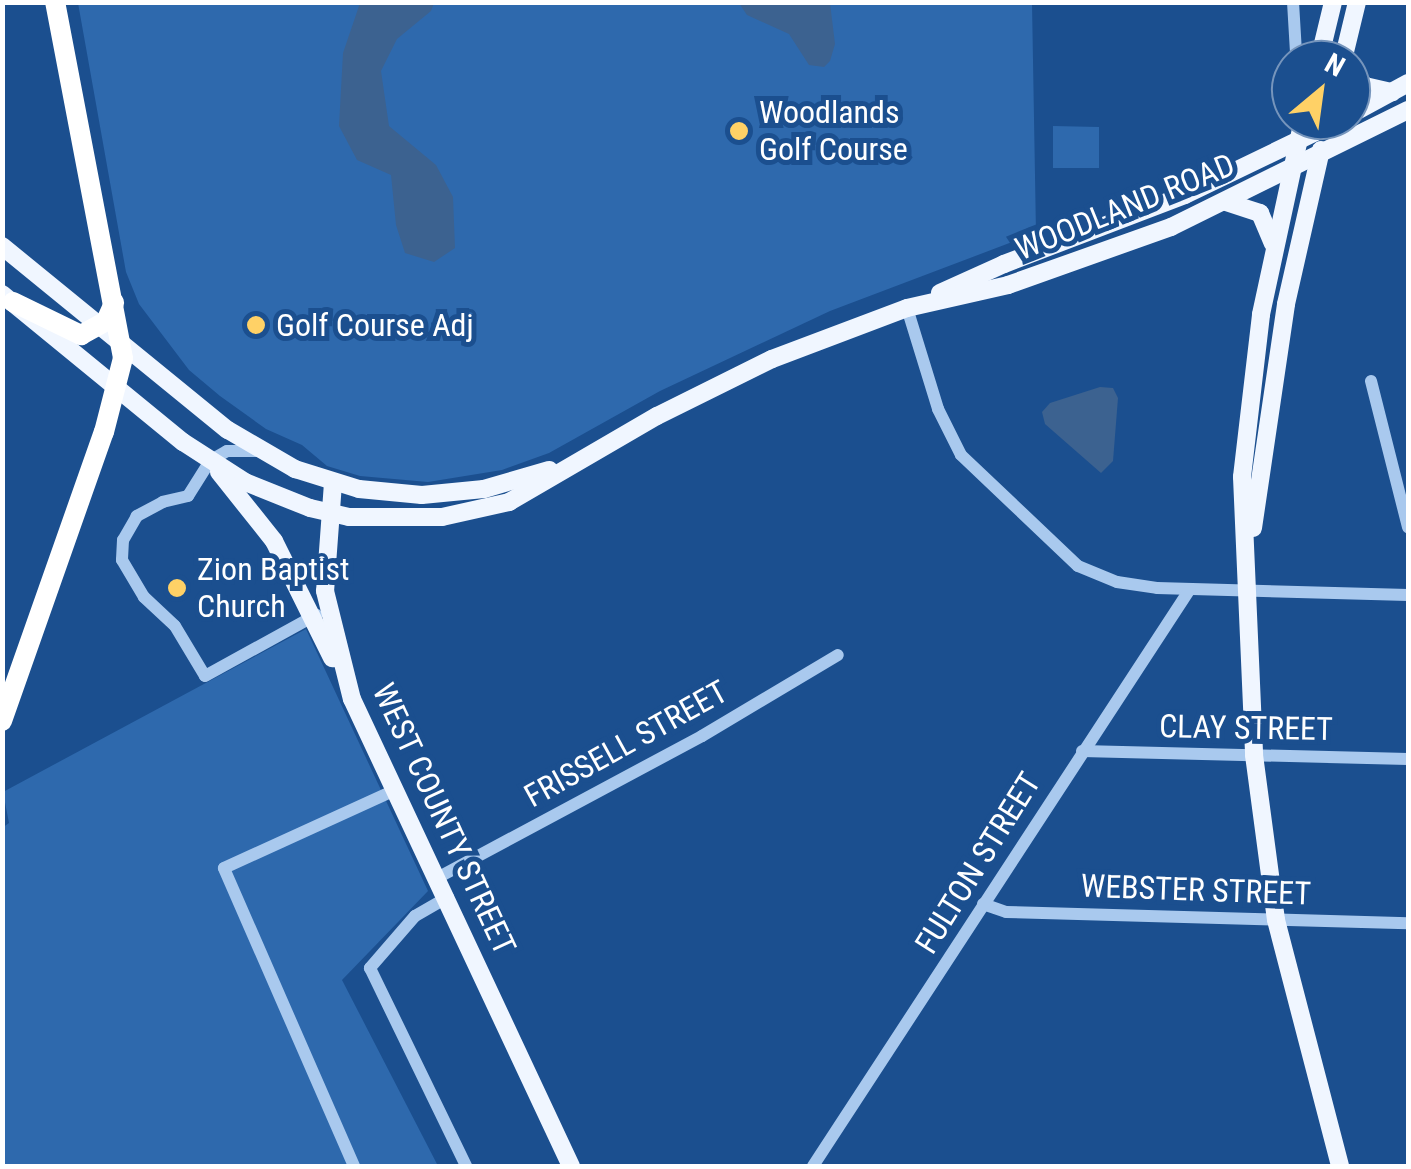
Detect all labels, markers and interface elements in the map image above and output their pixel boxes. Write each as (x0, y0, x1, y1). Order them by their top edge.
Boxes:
north arrow (1271, 40, 1371, 140)
text: N (1319, 46, 1350, 84)
place label: Woodlands Golf Course (759, 94, 908, 169)
marker: Woodlands Golf Course (728, 120, 750, 142)
street label: WOODLAND ROAD (1010, 146, 1240, 268)
place label: Golf Course Adj (276, 306, 474, 344)
marker: Golf Course Adj (245, 314, 267, 336)
place label: Zion Baptist Church (197, 551, 349, 626)
marker: Zion Baptist Church (166, 577, 188, 599)
street label: FRISSELL STREET (518, 672, 734, 816)
street label: WEST COUNTY STREET (364, 677, 524, 961)
street label: CLAY STREET (1159, 707, 1333, 749)
street label: FULTON STREET (907, 766, 1049, 960)
street label: WEBSTER STREET (1080, 867, 1312, 913)

